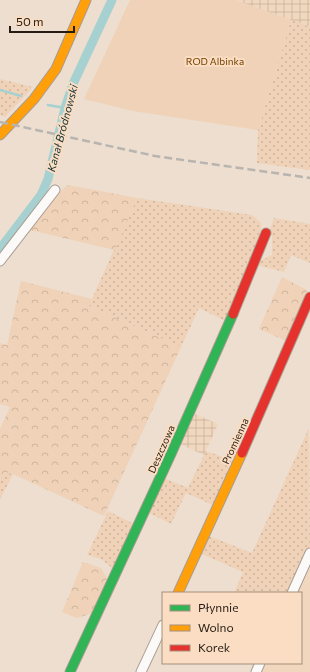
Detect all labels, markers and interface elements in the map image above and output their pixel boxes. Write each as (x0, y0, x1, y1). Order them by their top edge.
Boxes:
scale bar (10, 8, 74, 34)
text: 50 m (16, 14, 44, 28)
park label: ROD Albinka (186, 55, 244, 67)
water label: Kanał Bródnowski (44, 82, 80, 173)
street label: Promienna (219, 416, 251, 466)
street label: Deszczowa (145, 423, 177, 475)
legend (162, 592, 302, 664)
text: Płynnie (198, 600, 239, 614)
text: Wolno (198, 620, 234, 634)
text: Korek (198, 640, 231, 654)

